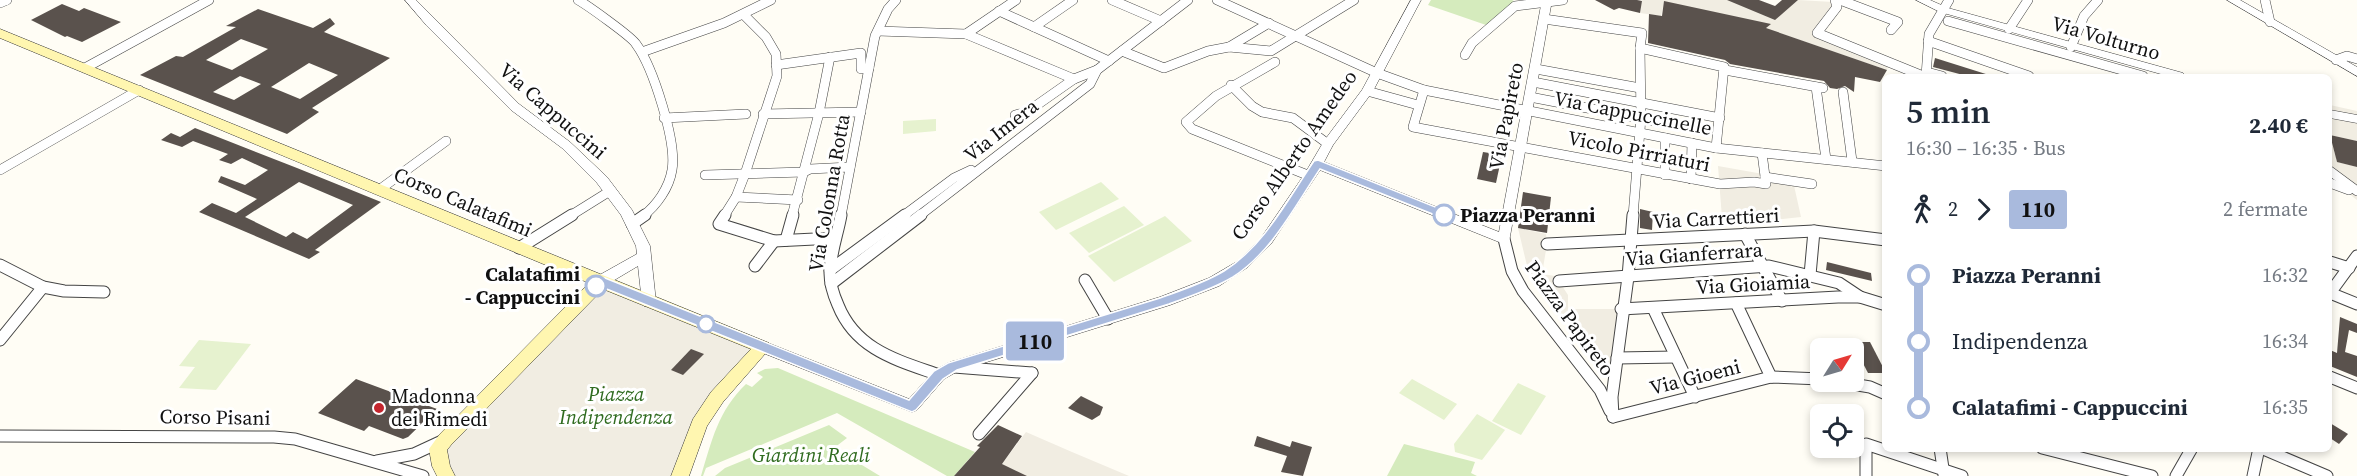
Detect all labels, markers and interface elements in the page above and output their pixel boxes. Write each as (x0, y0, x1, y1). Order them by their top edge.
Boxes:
street label: Via Volturno (2048, 9, 2164, 67)
street label: Via Cappuccini (493, 56, 613, 166)
street label: Via Papireto (1482, 60, 1530, 172)
street label: Corso Alberto Amedeo (1225, 64, 1363, 246)
street label: Via Cappuccinelle (1552, 84, 1714, 142)
text: 5 min (1906, 89, 1991, 134)
street label: Via Imera (958, 91, 1045, 168)
text: 2.40 € (2249, 110, 2308, 140)
street label: Via Colonna Rotta (801, 111, 857, 274)
street label: Vicolo Pirriaturi (1565, 123, 1713, 179)
text: 16:30 – 16:35 · Bus (1906, 134, 2065, 162)
street label: Corso Calatafimi (390, 160, 536, 244)
icon: walk (1906, 193, 1939, 226)
icon: forward (1967, 193, 2000, 226)
text: 2 (1948, 195, 1958, 223)
text: 110 (2021, 195, 2055, 224)
text: 2 fermate (2223, 195, 2308, 223)
place label: Piazza Peranni (1460, 201, 1595, 229)
street label: Via Carrettieri (1652, 201, 1780, 235)
marker: Piazza Peranni (1433, 204, 1455, 226)
street label: Via Gianferrara (1624, 235, 1764, 273)
street label: Piazza Papireto (1519, 255, 1621, 381)
place label: Calatafimi - Cappuccini (465, 260, 580, 311)
text: Piazza Peranni (1952, 260, 2101, 290)
text: 16:32 (2262, 261, 2308, 289)
street label: Via Gioiamia (1695, 267, 1812, 301)
marker: Calatafimi - Cappuccini (585, 275, 607, 297)
unlabelled marker (697, 315, 715, 333)
line badge: 110 (1000, 322, 1070, 360)
text: Indipendenza (1952, 326, 2088, 356)
text: 110 (1018, 327, 1052, 356)
text: 16:34 (2262, 327, 2308, 355)
north arrow (1810, 338, 1864, 392)
map controls (1810, 338, 1864, 458)
street label: Via Gioeni (1647, 352, 1743, 402)
park label: Piazza Indipendenza (558, 380, 674, 431)
place label: Madonna dei Rimedi (391, 382, 488, 433)
text: Calatafimi - Cappuccini (1952, 392, 2188, 422)
text: 16:35 (2262, 393, 2308, 421)
marker: Madonna dei Rimedi (372, 401, 386, 415)
street label: Corso Pisani (159, 402, 271, 432)
button: locate (1810, 404, 1864, 458)
park label: Giardini Reali (752, 441, 870, 469)

